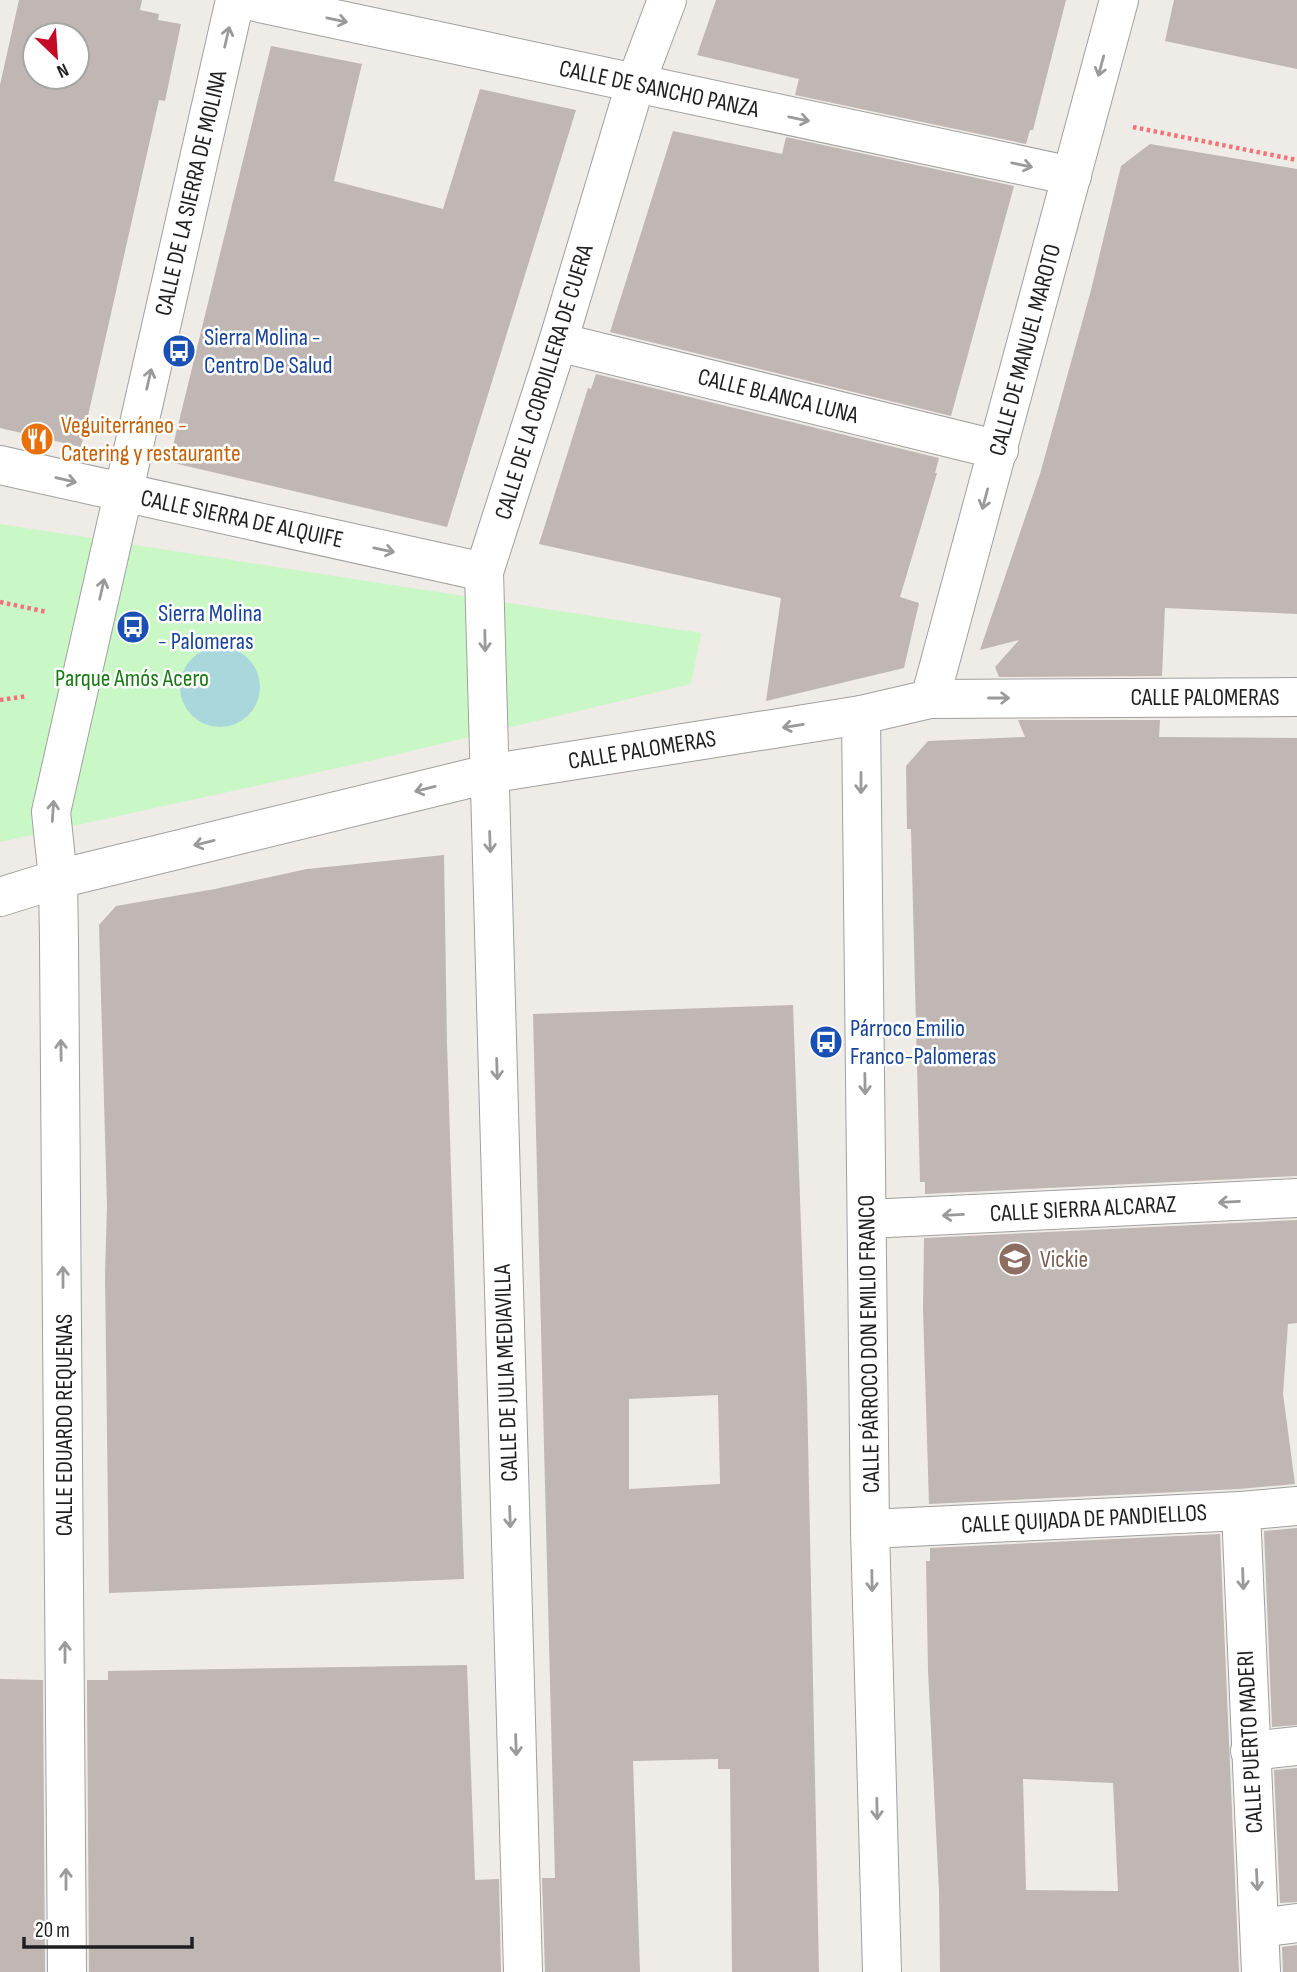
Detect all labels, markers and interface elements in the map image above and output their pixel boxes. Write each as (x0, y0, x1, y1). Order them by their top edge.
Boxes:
one-way arrow (325, 13, 348, 27)
north arrow (21, 21, 91, 91)
one-way arrow (220, 26, 234, 49)
street label: CALLE DE SANCHO PANZA (556, 54, 762, 124)
one-way arrow (1094, 54, 1107, 77)
text: N (53, 57, 72, 83)
street label: CALLE DE LA SIERRA DE MOLINA (149, 67, 234, 319)
one-way arrow (787, 112, 810, 126)
one-way arrow (1010, 158, 1033, 172)
street label: CALLE DE LA CORDILLERA DE CUERA (488, 240, 600, 523)
street label: CALLE DE MANUEL MAROTO (983, 241, 1067, 459)
place label: Sierra Molina - Centro De Salud (204, 323, 332, 380)
bus stop icon: Sierra Molina - Centro De Salud (160, 332, 198, 370)
street label: CALLE BLANCA LUNA (695, 362, 862, 430)
one-way arrow (143, 368, 157, 391)
place label: Veguiterráneo - Catering y restaurante (61, 411, 241, 468)
restaurant icon: Veguiterráneo - Catering y restaurante (18, 420, 56, 458)
one-way arrow (55, 474, 77, 487)
street label: CALLE SIERRA DE ALQUIFE (138, 483, 346, 555)
one-way arrow (978, 487, 991, 510)
one-way arrow (372, 544, 395, 558)
one-way arrow (95, 578, 109, 601)
place label: Sierra Molina - Palomeras (158, 599, 262, 656)
bus stop icon: Sierra Molina - Palomeras (114, 608, 152, 646)
one-way arrow (479, 629, 492, 652)
park label: Parque Amós Acero (55, 664, 209, 693)
street label: CALLE PALOMERAS (1130, 683, 1280, 712)
one-way arrow (987, 691, 1010, 705)
one-way arrow (783, 720, 805, 733)
street label: CALLE PALOMERAS (566, 724, 718, 776)
one-way arrow (854, 772, 868, 795)
one-way arrow (414, 783, 437, 796)
one-way arrow (47, 800, 60, 823)
one-way arrow (484, 830, 497, 853)
one-way arrow (193, 837, 215, 850)
place label: Párroco Emilio Franco-Palomeras (850, 1014, 996, 1071)
bus stop icon: Párroco Emilio Franco-Palomeras (807, 1023, 845, 1061)
one-way arrow (54, 1039, 67, 1062)
one-way arrow (490, 1058, 504, 1081)
one-way arrow (858, 1073, 871, 1096)
street label: CALLE SIERRA ALCARAZ (989, 1190, 1177, 1228)
street label: CALLE PÁRROCO DON EMILIO FRANCO (852, 1195, 886, 1493)
one-way arrow (1218, 1195, 1241, 1208)
one-way arrow (941, 1209, 964, 1222)
school or university icon: Vickie (996, 1240, 1034, 1278)
place label: Vickie (1040, 1245, 1088, 1274)
street label: CALLE DE JULIA MEDIAVILLA (488, 1263, 524, 1482)
one-way arrow (56, 1266, 70, 1289)
street label: CALLE EDUARDO REQUENAS (50, 1314, 79, 1536)
street label: CALLE QUIJADA DE PANDIELLOS (960, 1498, 1208, 1540)
one-way arrow (503, 1505, 516, 1528)
one-way arrow (1237, 1567, 1250, 1590)
one-way arrow (865, 1570, 878, 1593)
one-way arrow (58, 1641, 72, 1664)
street label: CALLE PUERTO MADERI (1231, 1650, 1269, 1834)
one-way arrow (510, 1733, 523, 1756)
one-way arrow (871, 1797, 884, 1820)
one-way arrow (59, 1868, 73, 1891)
one-way arrow (1251, 1868, 1264, 1891)
scale bar (24, 1906, 192, 1950)
text: 20 m (35, 1918, 70, 1943)

